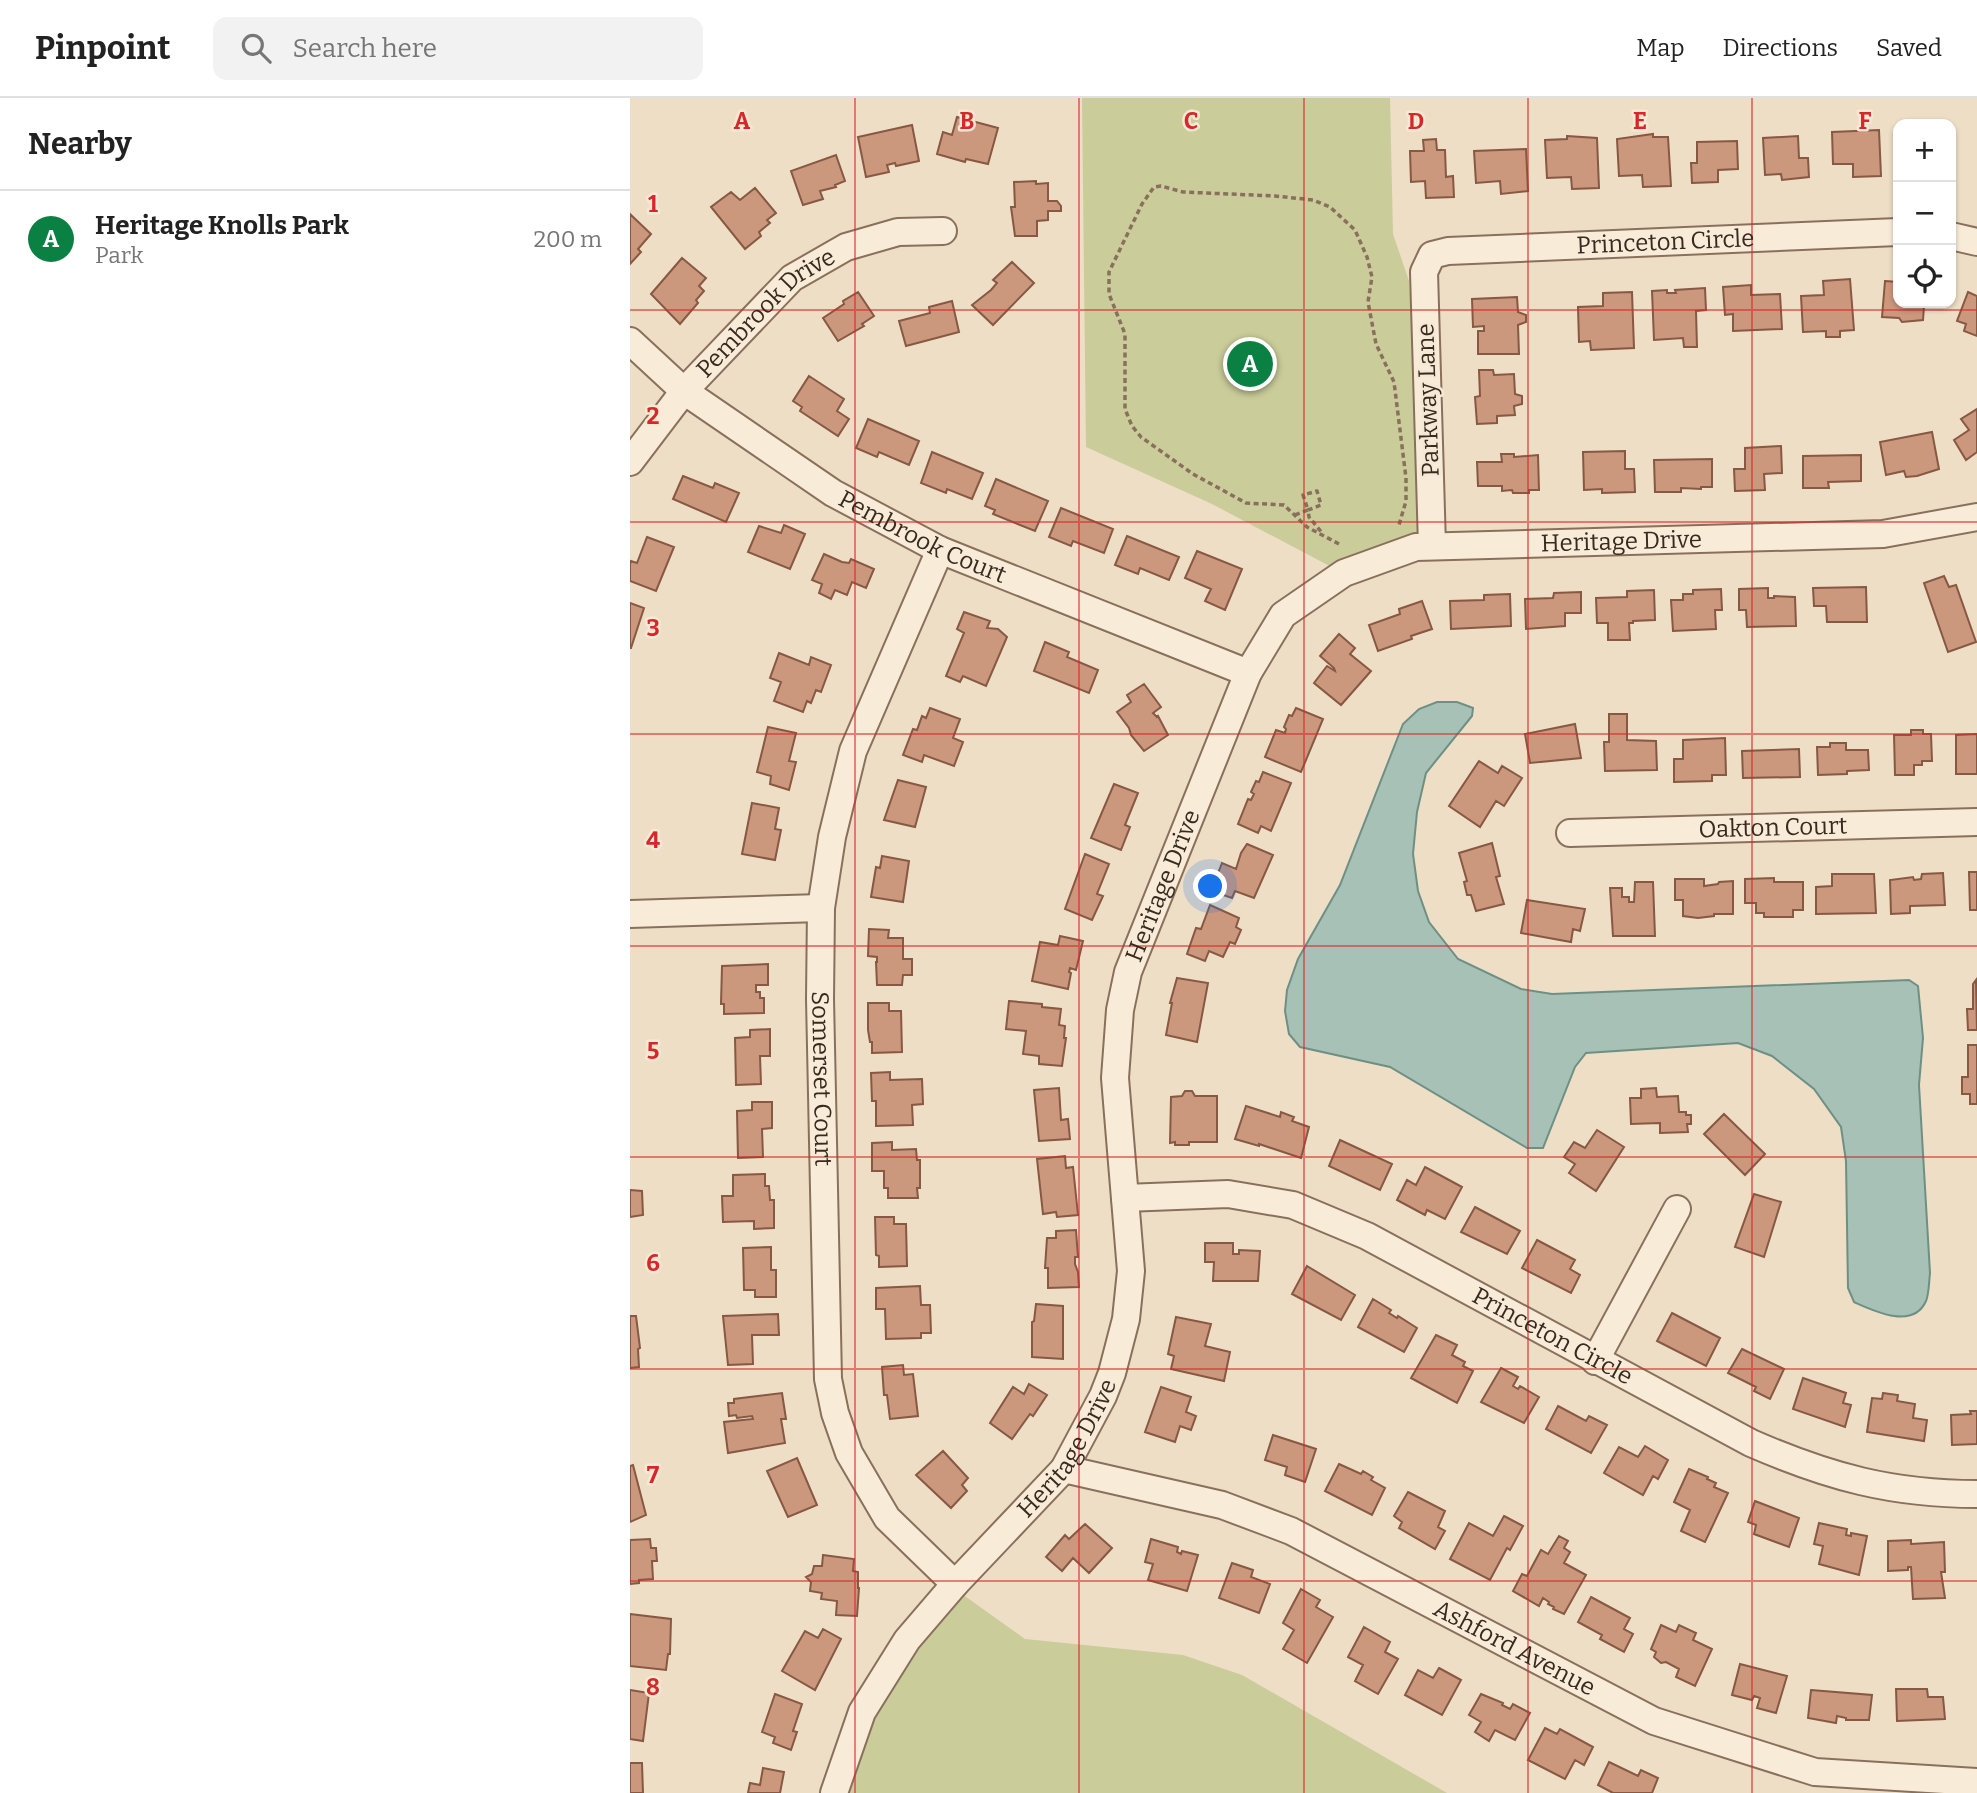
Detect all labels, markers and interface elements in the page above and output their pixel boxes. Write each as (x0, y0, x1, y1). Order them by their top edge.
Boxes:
search box (213, 17, 703, 80)
text: Pinpoint (35, 28, 171, 68)
icon: search (237, 29, 275, 67)
text: Search here (293, 33, 437, 64)
text: Map (1636, 34, 1685, 62)
text: Directions (1723, 34, 1838, 62)
text: Saved (1876, 34, 1942, 62)
text: A (734, 107, 751, 135)
text: B (960, 107, 974, 135)
text: C (1184, 107, 1198, 135)
text: D (1408, 107, 1424, 135)
text: E (1633, 107, 1647, 135)
text: F (1859, 107, 1872, 135)
map controls (1893, 119, 1956, 308)
button: + (1893, 119, 1956, 182)
text: Nearby (28, 126, 132, 162)
button: − (1893, 182, 1956, 245)
text: 1 (648, 190, 658, 218)
text: Heritage Knolls Park (95, 210, 349, 241)
street label: Princeton Circle (1576, 224, 1755, 260)
text: A (43, 225, 59, 253)
text: 200 m (533, 225, 602, 253)
text: Park (95, 241, 144, 269)
street label: Pembrook Drive (691, 242, 840, 383)
button: locate (1893, 245, 1956, 308)
street label: Parkway Lane (1411, 323, 1445, 477)
pin: A (1227, 338, 1273, 390)
text: 2 (647, 402, 660, 430)
street label: Pembrook Court (834, 485, 1010, 589)
street label: Heritage Drive (1540, 525, 1702, 558)
text: 3 (646, 614, 660, 642)
street label: Heritage Drive (1120, 806, 1206, 966)
street label: Oakton Court (1698, 812, 1848, 844)
text: 4 (646, 826, 660, 854)
your location (1193, 869, 1227, 903)
street label: Somerset Court (806, 991, 838, 1167)
text: 5 (647, 1037, 659, 1065)
text: 6 (646, 1249, 660, 1277)
street label: Princeton Circle (1468, 1281, 1637, 1391)
street label: Heritage Drive (1012, 1375, 1122, 1523)
text: 7 (647, 1461, 660, 1489)
street label: Ashford Avenue (1429, 1594, 1600, 1702)
text: 8 (646, 1673, 660, 1701)

